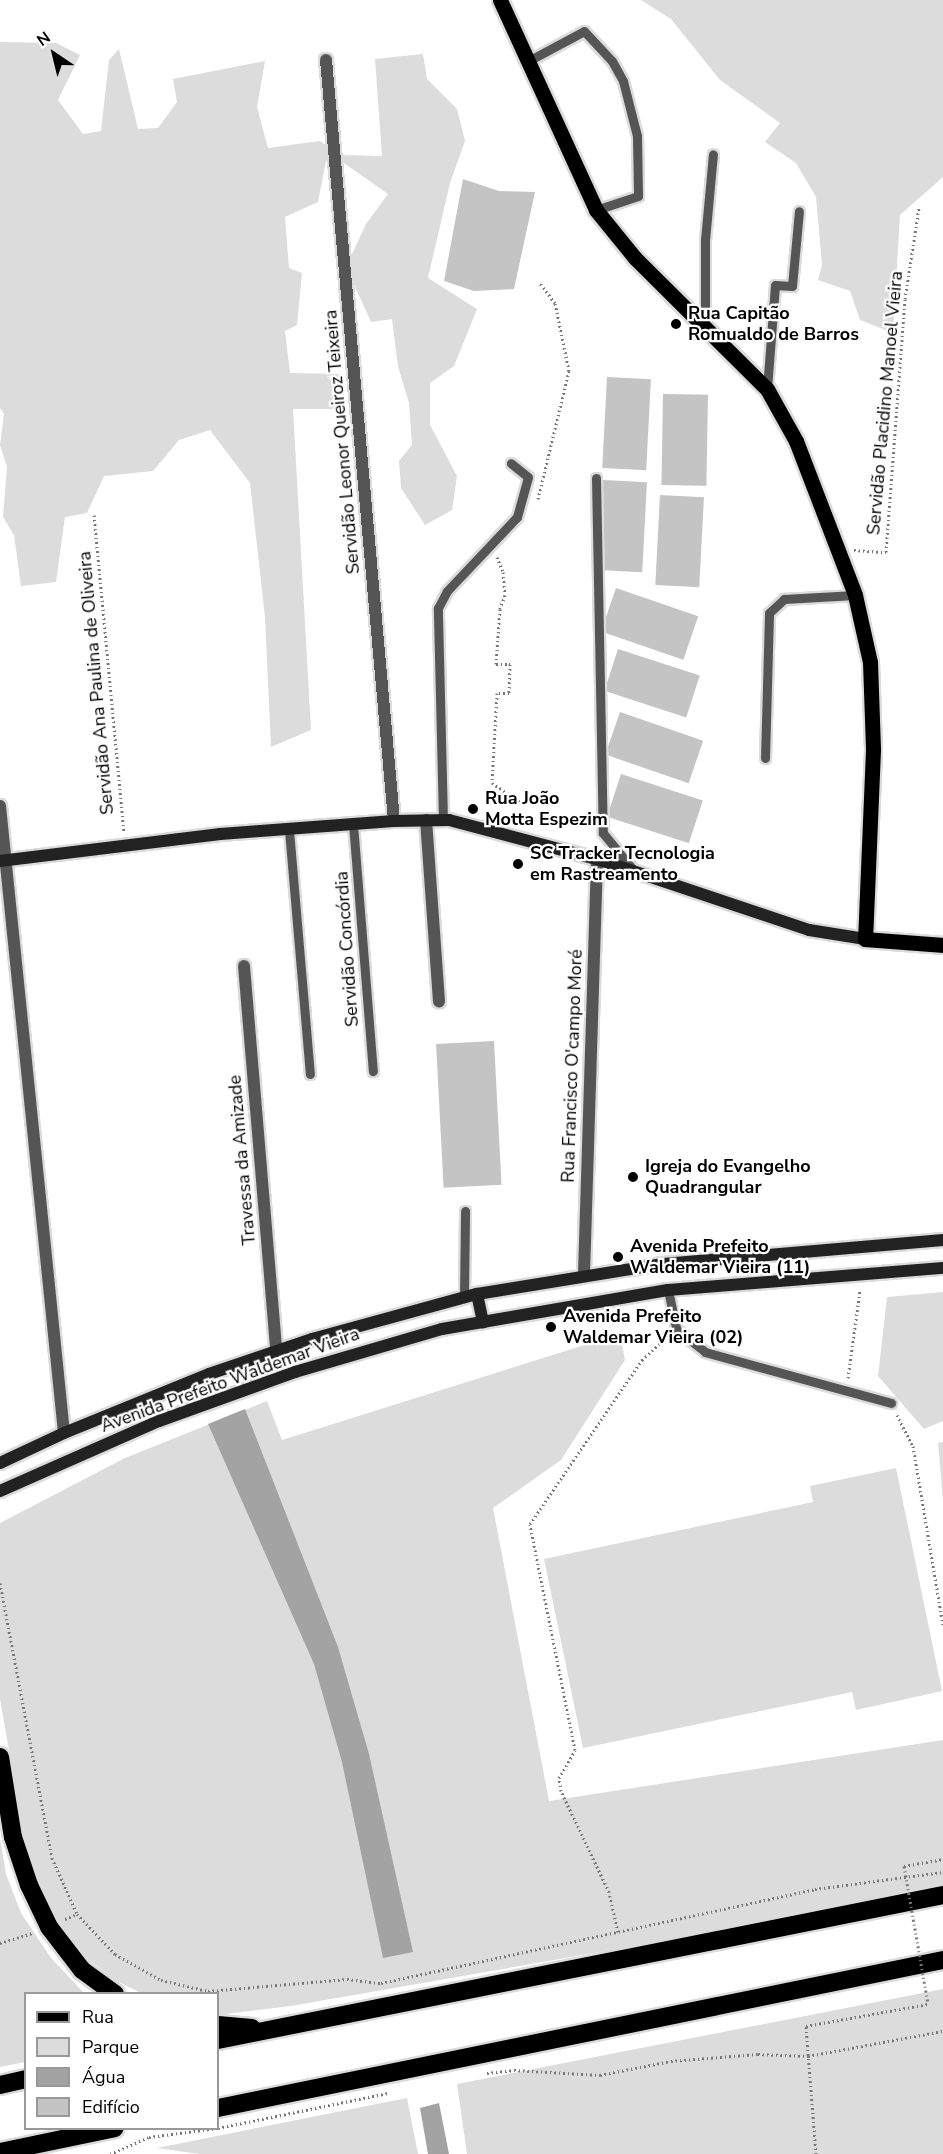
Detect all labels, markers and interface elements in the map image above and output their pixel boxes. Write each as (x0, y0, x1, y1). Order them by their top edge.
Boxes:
north arrow (24, 24, 84, 84)
text: N (32, 27, 55, 52)
street label: Servidão Placidino Manoel Vieira (863, 270, 907, 536)
place label: Rua Capitão Romualdo de Barros (688, 303, 859, 346)
street label: Servidão Leonor Queiroz Teixeira (320, 309, 364, 575)
marker: Rua Capitão Romualdo de Barros (669, 317, 683, 331)
street label: Servidão Ana Paulina de Oliveira (74, 550, 118, 816)
place label: Rua João Motta Espezim (485, 788, 608, 830)
marker: Rua João Motta Espezim (466, 802, 480, 816)
place label: SC Tracker Tecnologia em Rastreamento (530, 843, 715, 886)
marker: SC Tracker Tecnologia em Rastreamento (511, 857, 525, 871)
street label: Servidão Concórdia (331, 870, 363, 1028)
street label: Rua Francisco O'campo Moré (557, 949, 587, 1183)
street label: Travessa da Amizade (224, 1074, 260, 1246)
place label: Igreja do Evangelho Quadrangular (645, 1156, 811, 1198)
marker: Igreja do Evangelho Quadrangular (626, 1170, 640, 1184)
place label: Avenida Prefeito Waldemar Vieira (11) (630, 1236, 810, 1278)
marker: Avenida Prefeito Waldemar Vieira (11) (611, 1250, 625, 1264)
place label: Avenida Prefeito Waldemar Vieira (02) (563, 1306, 743, 1348)
marker: Avenida Prefeito Waldemar Vieira (02) (544, 1320, 558, 1334)
street label: Avenida Prefeito Waldemar Vieira (98, 1323, 362, 1437)
legend (24, 1992, 219, 2130)
text: Rua (82, 2005, 114, 2029)
text: Parque (82, 2035, 139, 2059)
text: Água (82, 2065, 125, 2089)
text: Edifício (82, 2095, 140, 2119)

